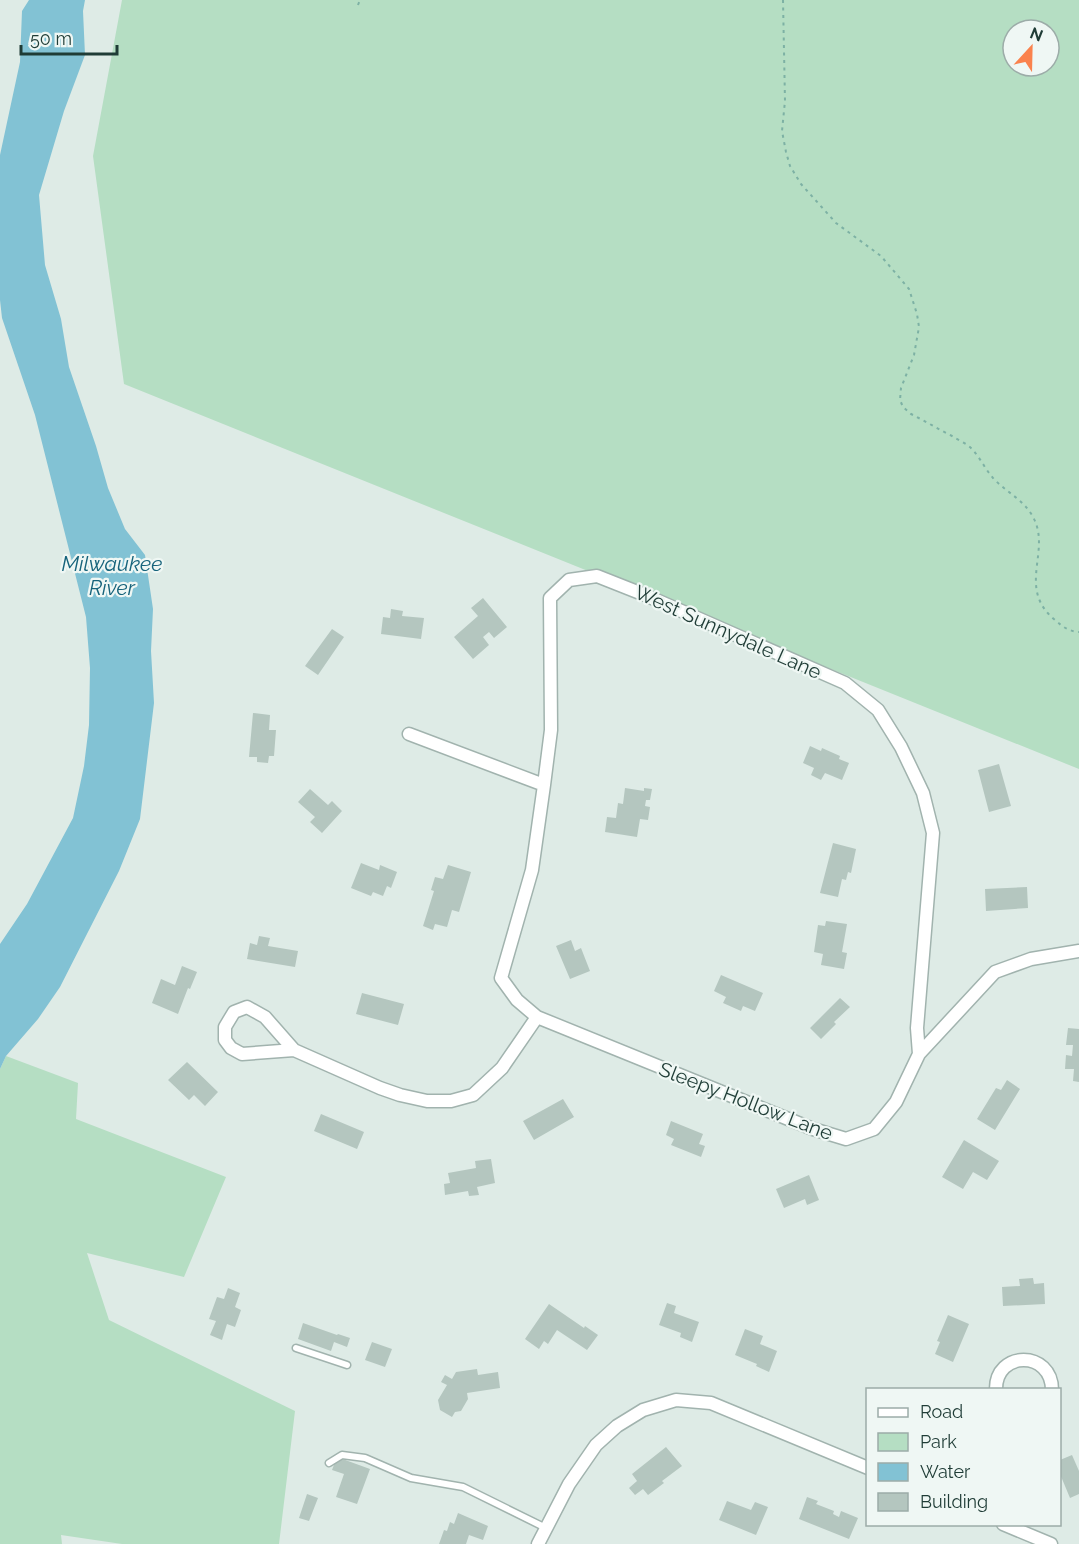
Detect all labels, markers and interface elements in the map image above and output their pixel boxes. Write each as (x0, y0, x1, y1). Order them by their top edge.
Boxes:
scale bar (21, 18, 117, 56)
north arrow (1001, 18, 1061, 78)
text: N (1027, 23, 1046, 46)
text: 50 m (30, 28, 72, 49)
water label: Milwaukee River (61, 551, 163, 600)
street label: West Sunnydale Lane (631, 580, 825, 684)
street label: Sleepy Hollow Lane (656, 1057, 836, 1145)
legend (866, 1388, 1061, 1526)
text: Road (920, 1401, 963, 1422)
text: Park (920, 1431, 957, 1452)
text: Water (920, 1461, 971, 1482)
text: Building (920, 1491, 988, 1512)

